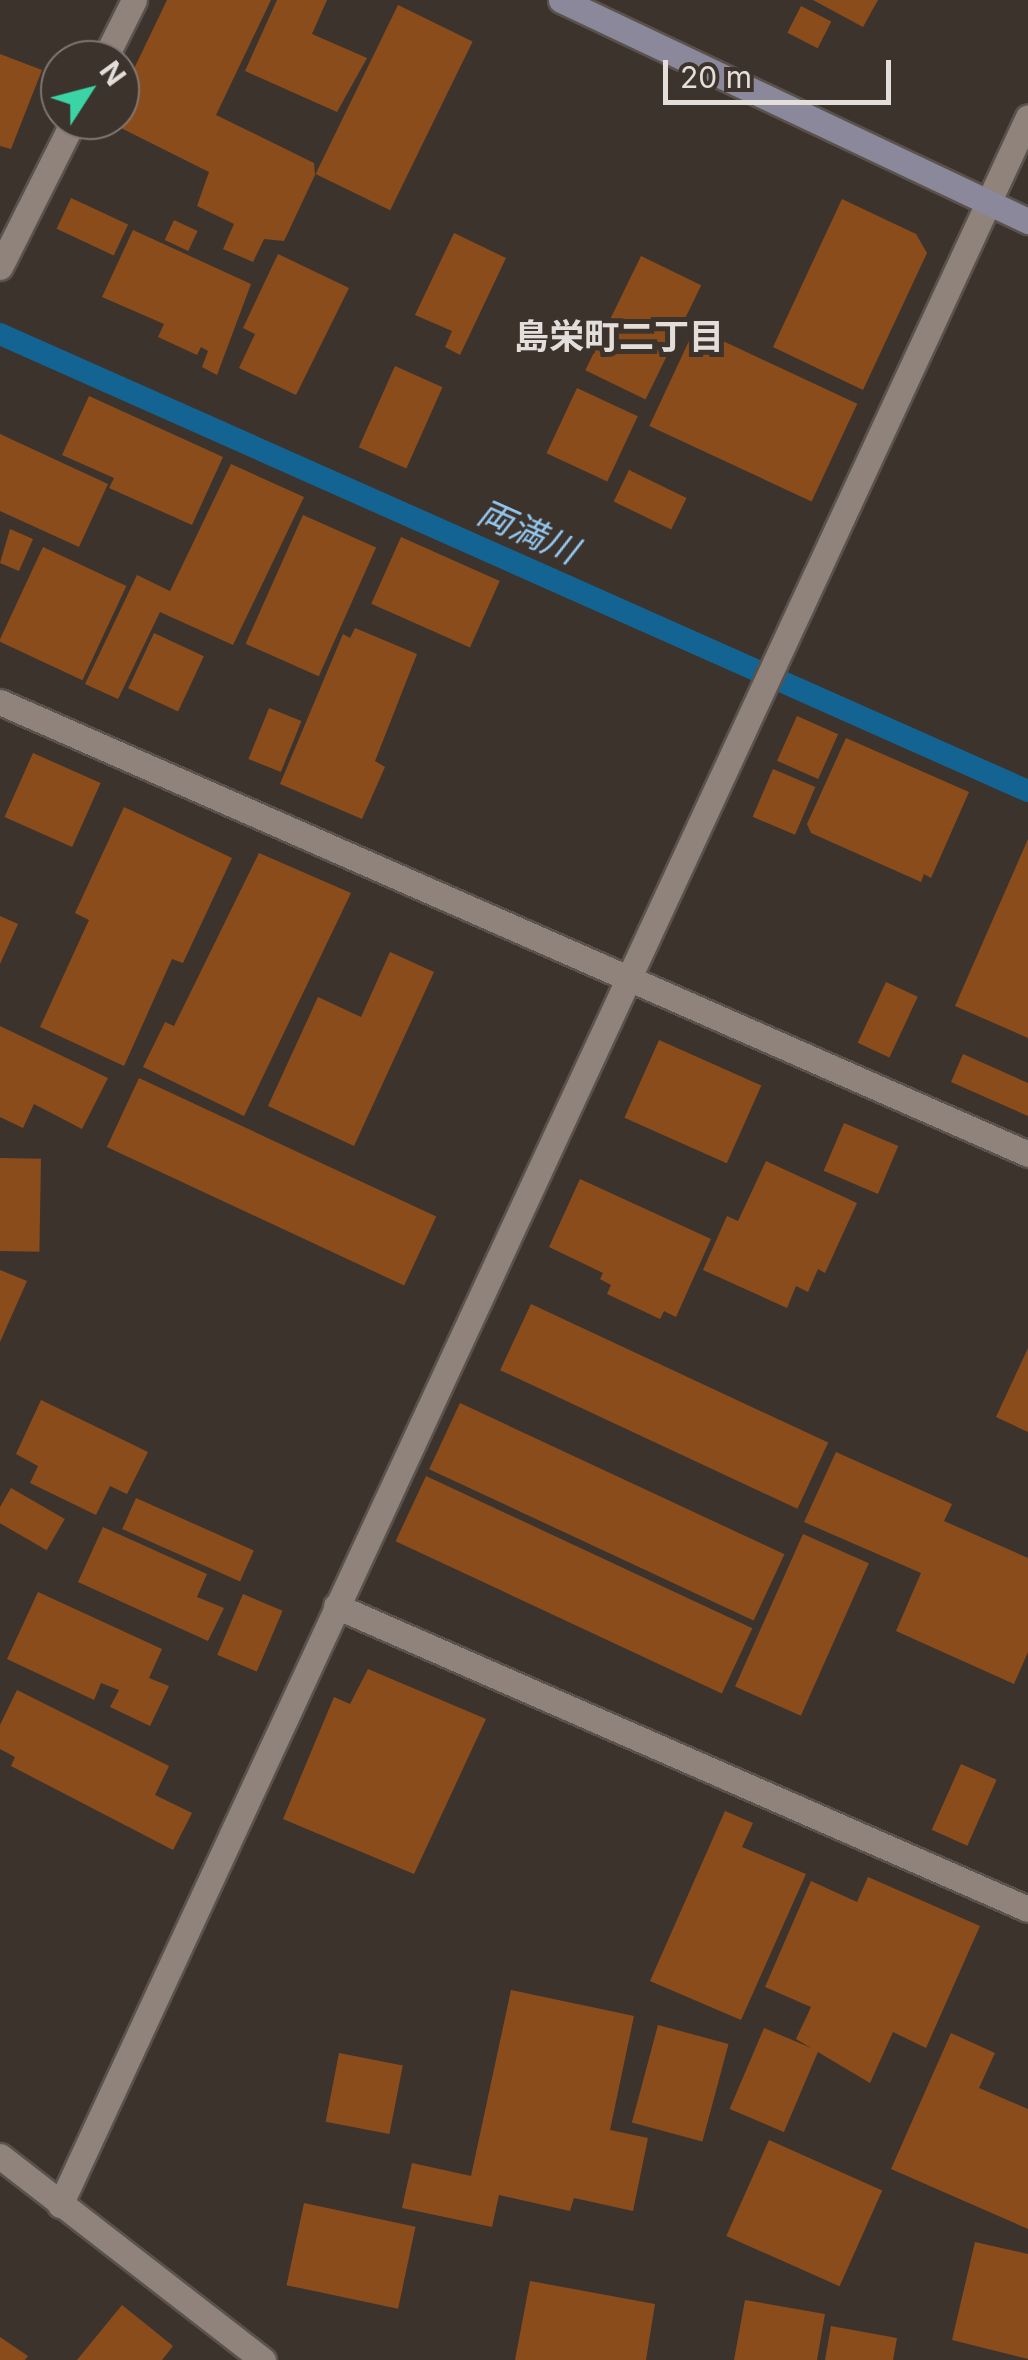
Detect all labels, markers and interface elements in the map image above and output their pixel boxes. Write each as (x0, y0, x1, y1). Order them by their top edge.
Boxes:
north arrow (40, 40, 140, 140)
scale bar (668, 40, 896, 102)
text: N (93, 55, 133, 92)
text: 20 m (680, 59, 752, 95)
district label: 島栄町二丁目 (514, 315, 724, 357)
water label: 両満川 (471, 490, 585, 572)

